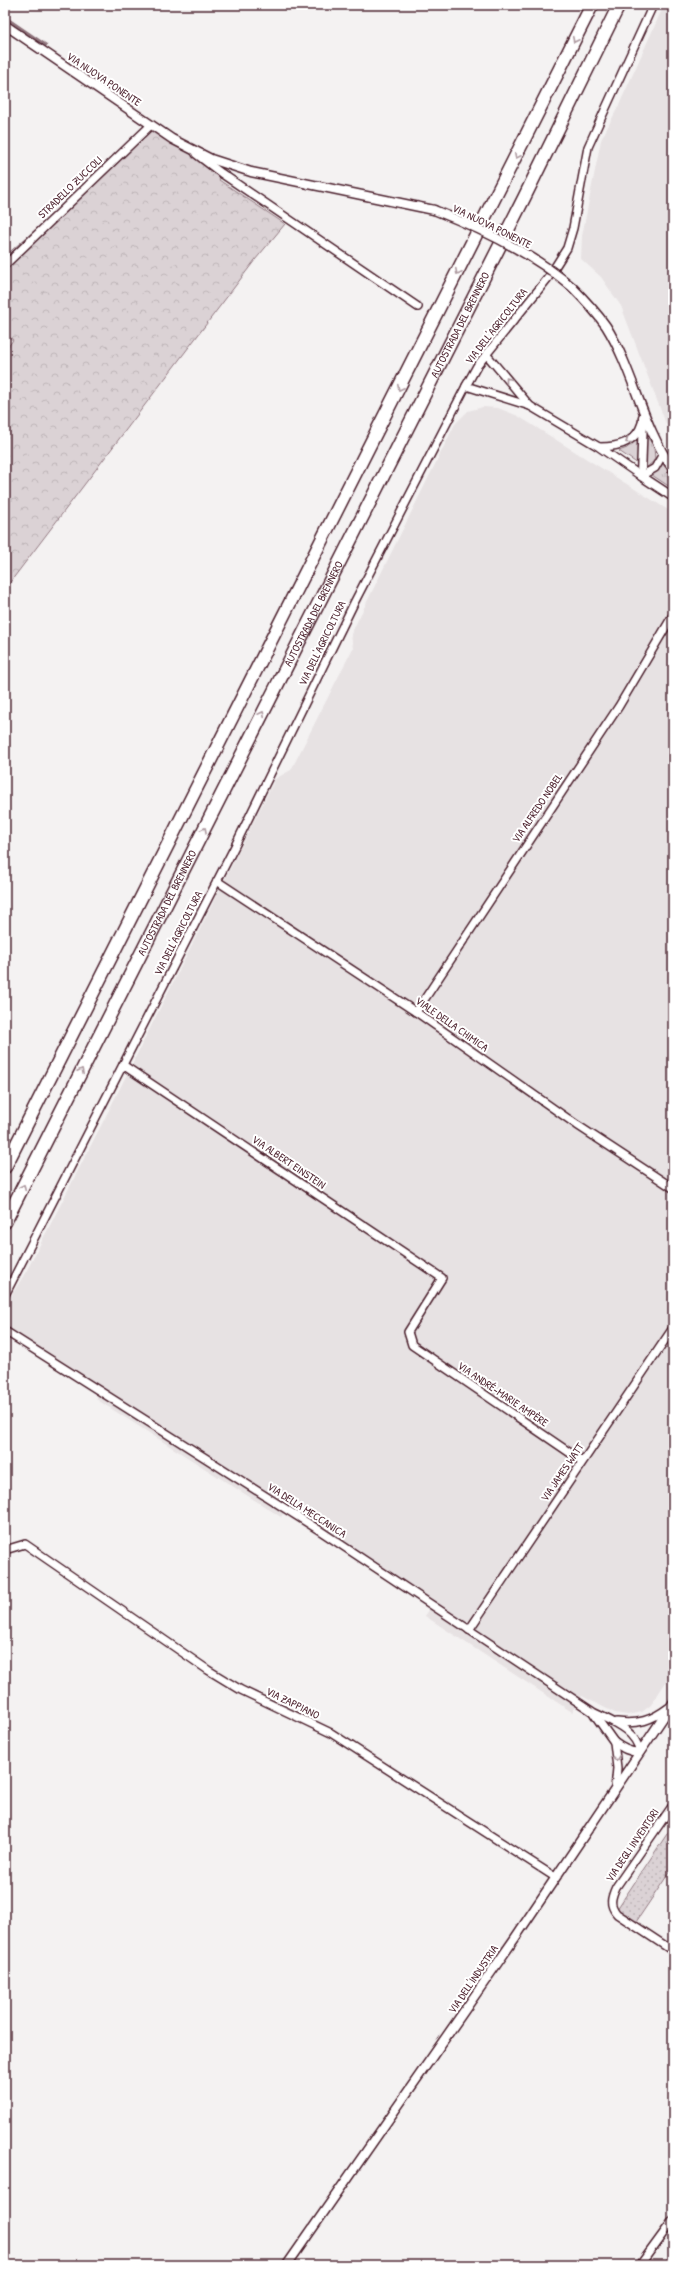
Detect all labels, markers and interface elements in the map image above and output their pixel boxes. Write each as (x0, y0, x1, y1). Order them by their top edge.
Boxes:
one-way arrow (572, 36, 580, 43)
street label: VIA NUOVA PONENTE (64, 49, 144, 109)
one-way arrow (514, 152, 522, 160)
street label: STRADELLO ZUCCOLI (35, 153, 105, 221)
street label: VIA NUOVA PONENTE (450, 201, 534, 251)
one-way arrow (456, 268, 463, 276)
street label: AUTOSTRADA DEL BRENNERO (427, 270, 492, 380)
street label: VIA DELL'AGRICOLTURA (462, 285, 530, 367)
one-way arrow (505, 378, 512, 385)
one-way arrow (397, 384, 404, 392)
one-way arrow (626, 436, 633, 443)
street label: AUTOSTRADA DEL BRENNERO (281, 559, 346, 669)
street label: VIA DELL'AGRICOLTURA (295, 598, 349, 688)
one-way arrow (257, 711, 265, 718)
street label: VIA ALFREDO NOBEL (509, 771, 565, 845)
one-way arrow (199, 827, 206, 834)
street label: AUTOSTRADA DEL BRENNERO (134, 848, 199, 958)
street label: VIA DELL'AGRICOLTURA (151, 888, 206, 978)
street label: VIALE DELLA CHIMICA (413, 994, 492, 1055)
one-way arrow (77, 1068, 84, 1075)
street label: VIA ALBERT EINSTEIN (249, 1132, 329, 1192)
one-way arrow (18, 1184, 25, 1191)
street label: VIA ANDRÉ-MARIE AMPÈRE (455, 1358, 551, 1430)
street label: VIA JAMES WATT (537, 1439, 587, 1504)
street label: VIA DELLA MECCANICA (265, 1479, 350, 1541)
street label: VIA ZAPPIANO (264, 1684, 322, 1722)
one-way arrow (611, 1755, 620, 1762)
street label: VIA DEGLI INVENTORI (602, 1806, 662, 1884)
street label: VIA DELL'INDUSTRIA (445, 1942, 501, 2016)

